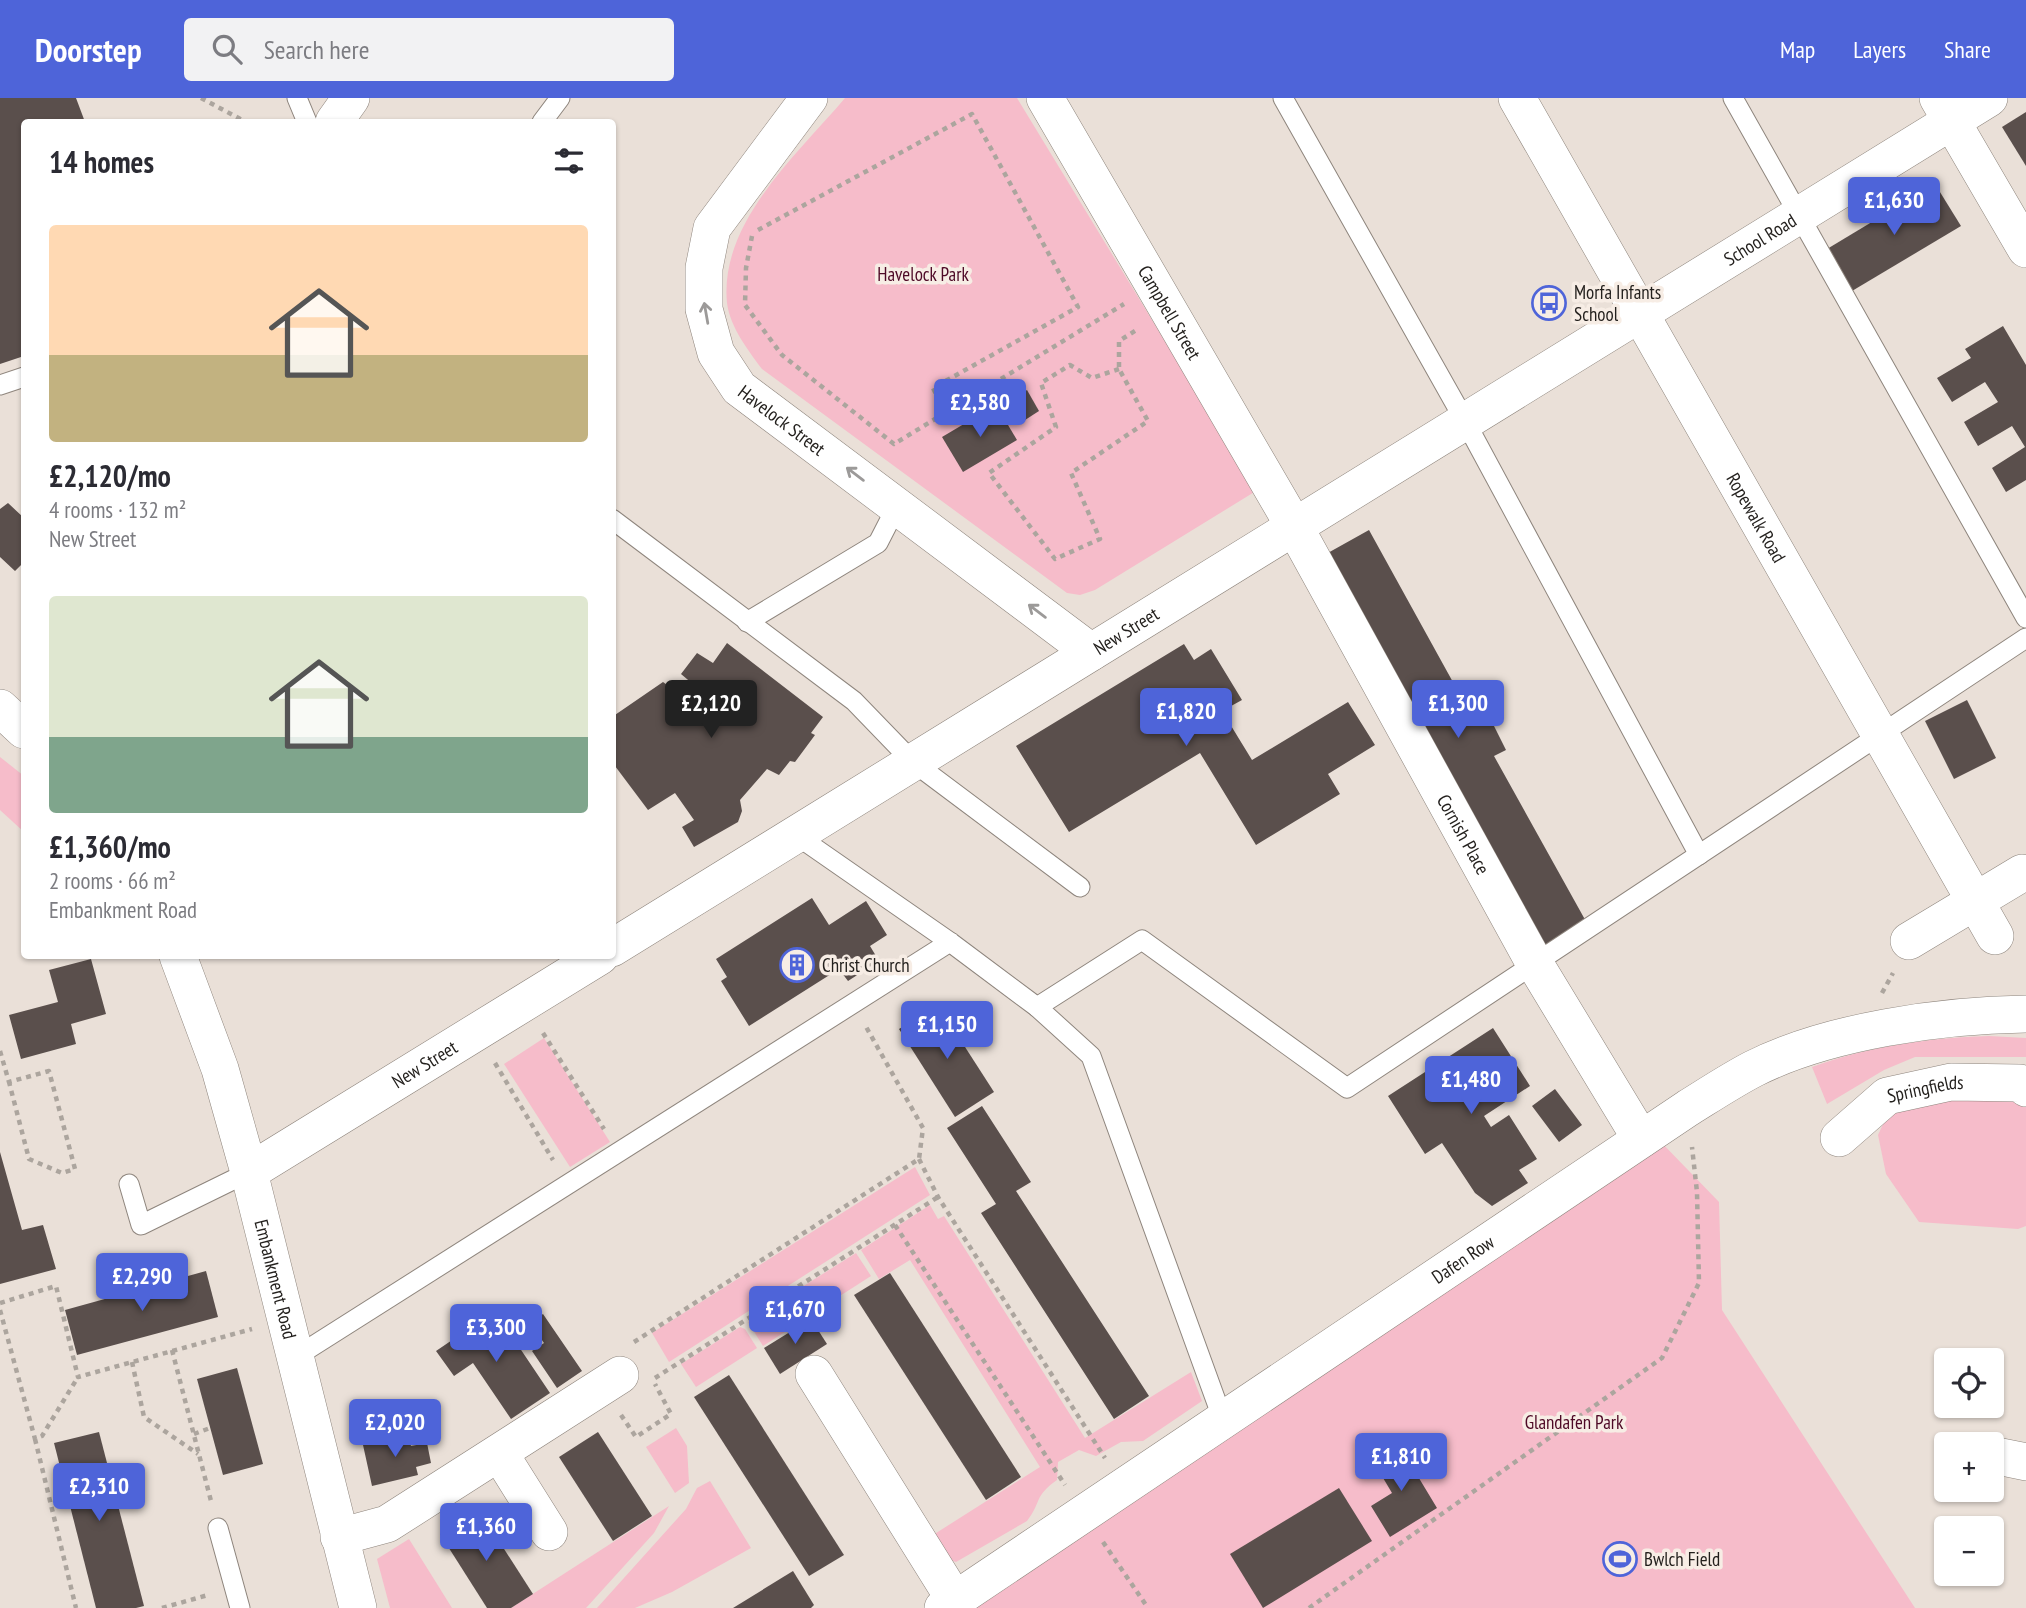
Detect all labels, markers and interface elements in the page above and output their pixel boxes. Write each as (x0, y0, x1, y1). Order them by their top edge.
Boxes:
search box (184, 18, 674, 81)
text: Doorstep (35, 28, 142, 71)
icon: search (208, 30, 246, 68)
text: Search here (264, 33, 369, 66)
text: Map (1780, 34, 1815, 65)
text: Layers (1853, 34, 1906, 65)
text: Share (1944, 34, 1991, 65)
text: 14 homes (49, 142, 154, 181)
icon: filters (550, 142, 588, 180)
pin: £1,630 (1837, 178, 1951, 237)
text: £1,630 (1864, 185, 1924, 214)
street label: School Road (1719, 208, 1801, 271)
street label: Campbell Street (1133, 261, 1207, 364)
park label: Havelock Park (877, 262, 969, 286)
icon: home (256, 270, 382, 396)
place label: Morfa Infants School (1574, 280, 1661, 326)
bus stop icon: Morfa Infants School (1530, 284, 1568, 322)
one-way arrow (699, 302, 712, 325)
street label: Havelock Street (733, 380, 831, 461)
pin: £2,580 (923, 380, 1037, 439)
text: £2,580 (950, 387, 1010, 416)
text: £2,120/mo (49, 456, 171, 495)
one-way arrow (846, 467, 865, 482)
street label: Ropewalk Road (1721, 468, 1791, 567)
text: 4 rooms · 132 m² (49, 495, 186, 524)
text: New Street (49, 524, 136, 553)
street label: New Street (1089, 601, 1164, 660)
one-way arrow (1027, 604, 1046, 619)
icon: home (256, 641, 382, 767)
pin: £2,120 (654, 680, 768, 740)
pin: £1,300 (1401, 680, 1515, 740)
text: £2,120 (681, 688, 741, 717)
pin: £1,820 (1129, 688, 1243, 748)
text: £1,300 (1428, 688, 1488, 717)
text: £1,820 (1156, 696, 1216, 725)
street label: Cornish Place (1432, 790, 1495, 879)
text: £1,360/mo (49, 827, 171, 866)
text: 2 rooms · 66 m² (49, 866, 176, 895)
text: Embankment Road (49, 895, 197, 924)
building icon: Christ Church (778, 946, 816, 984)
place label: Christ Church (822, 953, 910, 977)
pin: £1,150 (890, 1002, 1004, 1061)
text: £1,150 (917, 1009, 977, 1038)
street label: New Street (387, 1034, 462, 1093)
pin: £1,480 (1414, 1056, 1528, 1116)
text: £1,480 (1441, 1064, 1501, 1093)
street label: Springfields (1885, 1070, 1964, 1108)
street label: Embankment Road (249, 1217, 302, 1341)
street label: Dafen Row (1427, 1229, 1499, 1289)
pin: £2,290 (85, 1254, 199, 1313)
text: £2,290 (112, 1261, 172, 1290)
pin: £1,670 (738, 1286, 852, 1346)
text: £1,670 (765, 1294, 825, 1323)
pin: £3,300 (439, 1304, 553, 1364)
text: £3,300 (466, 1312, 526, 1341)
map controls (1934, 1348, 2004, 1586)
button: locate (1934, 1348, 2004, 1418)
pin: £2,020 (338, 1400, 452, 1459)
text: £2,020 (365, 1407, 425, 1436)
park label: Glandafen Park (1525, 1410, 1624, 1434)
button: + (1934, 1432, 2004, 1502)
pin: £1,810 (1344, 1434, 1458, 1493)
text: £1,810 (1371, 1441, 1431, 1470)
pin: £2,310 (42, 1464, 156, 1523)
text: £2,310 (69, 1471, 129, 1500)
pin: £1,360 (429, 1504, 543, 1563)
text: £1,360 (456, 1511, 516, 1540)
button: − (1934, 1516, 2004, 1586)
sports icon: Bwlch Field (1601, 1540, 1639, 1578)
place label: Bwlch Field (1644, 1547, 1720, 1571)

